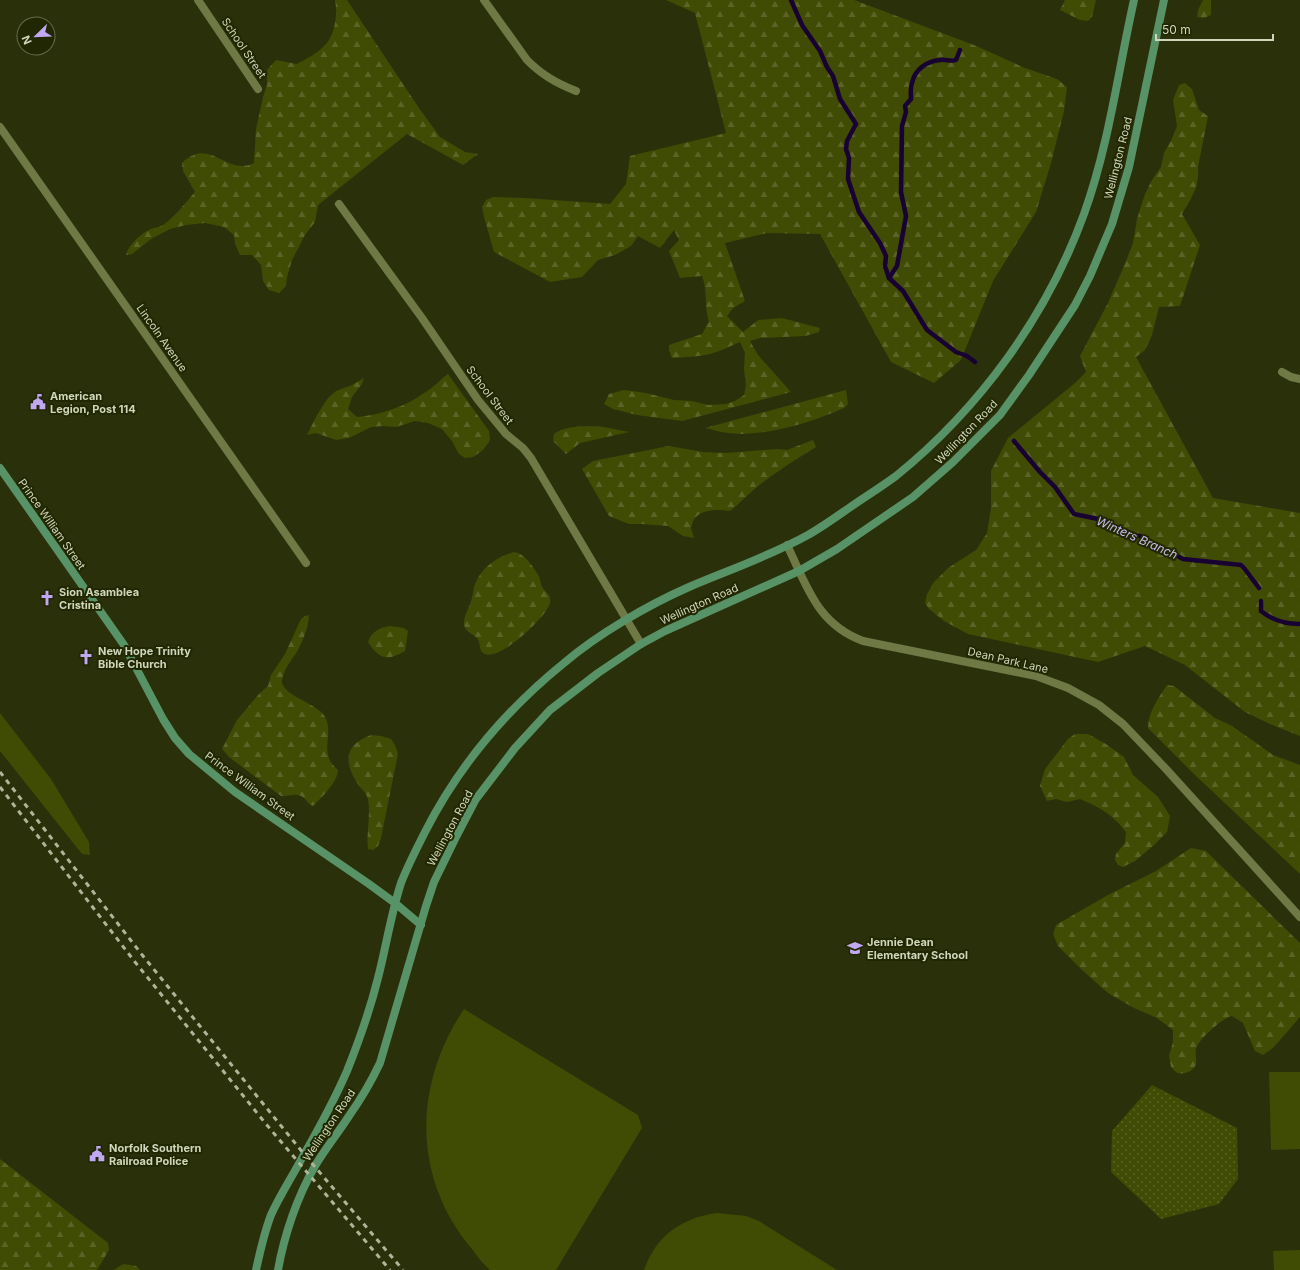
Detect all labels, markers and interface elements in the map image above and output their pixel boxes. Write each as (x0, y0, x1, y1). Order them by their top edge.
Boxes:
street label: School Street (219, 15, 270, 81)
north arrow (16, 16, 56, 56)
scale bar (1156, 16, 1273, 42)
text: 50 m (1162, 22, 1191, 37)
text: N (19, 33, 35, 47)
street label: Wellington Road (1101, 115, 1135, 201)
street label: Lincoln Avenue (134, 302, 190, 374)
street label: School Street (463, 363, 517, 427)
place label: American Legion, Post 114 (50, 389, 136, 416)
public building icon: American Legion, Post 114 (29, 393, 47, 411)
street label: Wellington Road (932, 397, 1000, 467)
street label: Prince William Street (15, 476, 89, 572)
water label: Winters Branch (1094, 513, 1180, 562)
street label: Wellington Road (658, 580, 740, 628)
place label: Sion Asamblea Cristina (59, 585, 139, 612)
church icon: Sion Asamblea Cristina (38, 589, 56, 607)
place label: New Hope Trinity Bible Church (98, 644, 191, 671)
street label: Dean Park Lane (966, 644, 1050, 676)
church icon: New Hope Trinity Bible Church (77, 648, 95, 666)
street label: Prince William Street (202, 749, 298, 824)
street label: Wellington Road (424, 788, 476, 868)
place label: Jennie Dean Elementary School (867, 935, 968, 962)
school or university icon: Jennie Dean Elementary School (846, 939, 864, 957)
street label: Wellington Road (300, 1086, 358, 1164)
place label: Norfolk Southern Railroad Police (109, 1141, 201, 1168)
public building icon: Norfolk Southern Railroad Police (88, 1145, 106, 1163)

